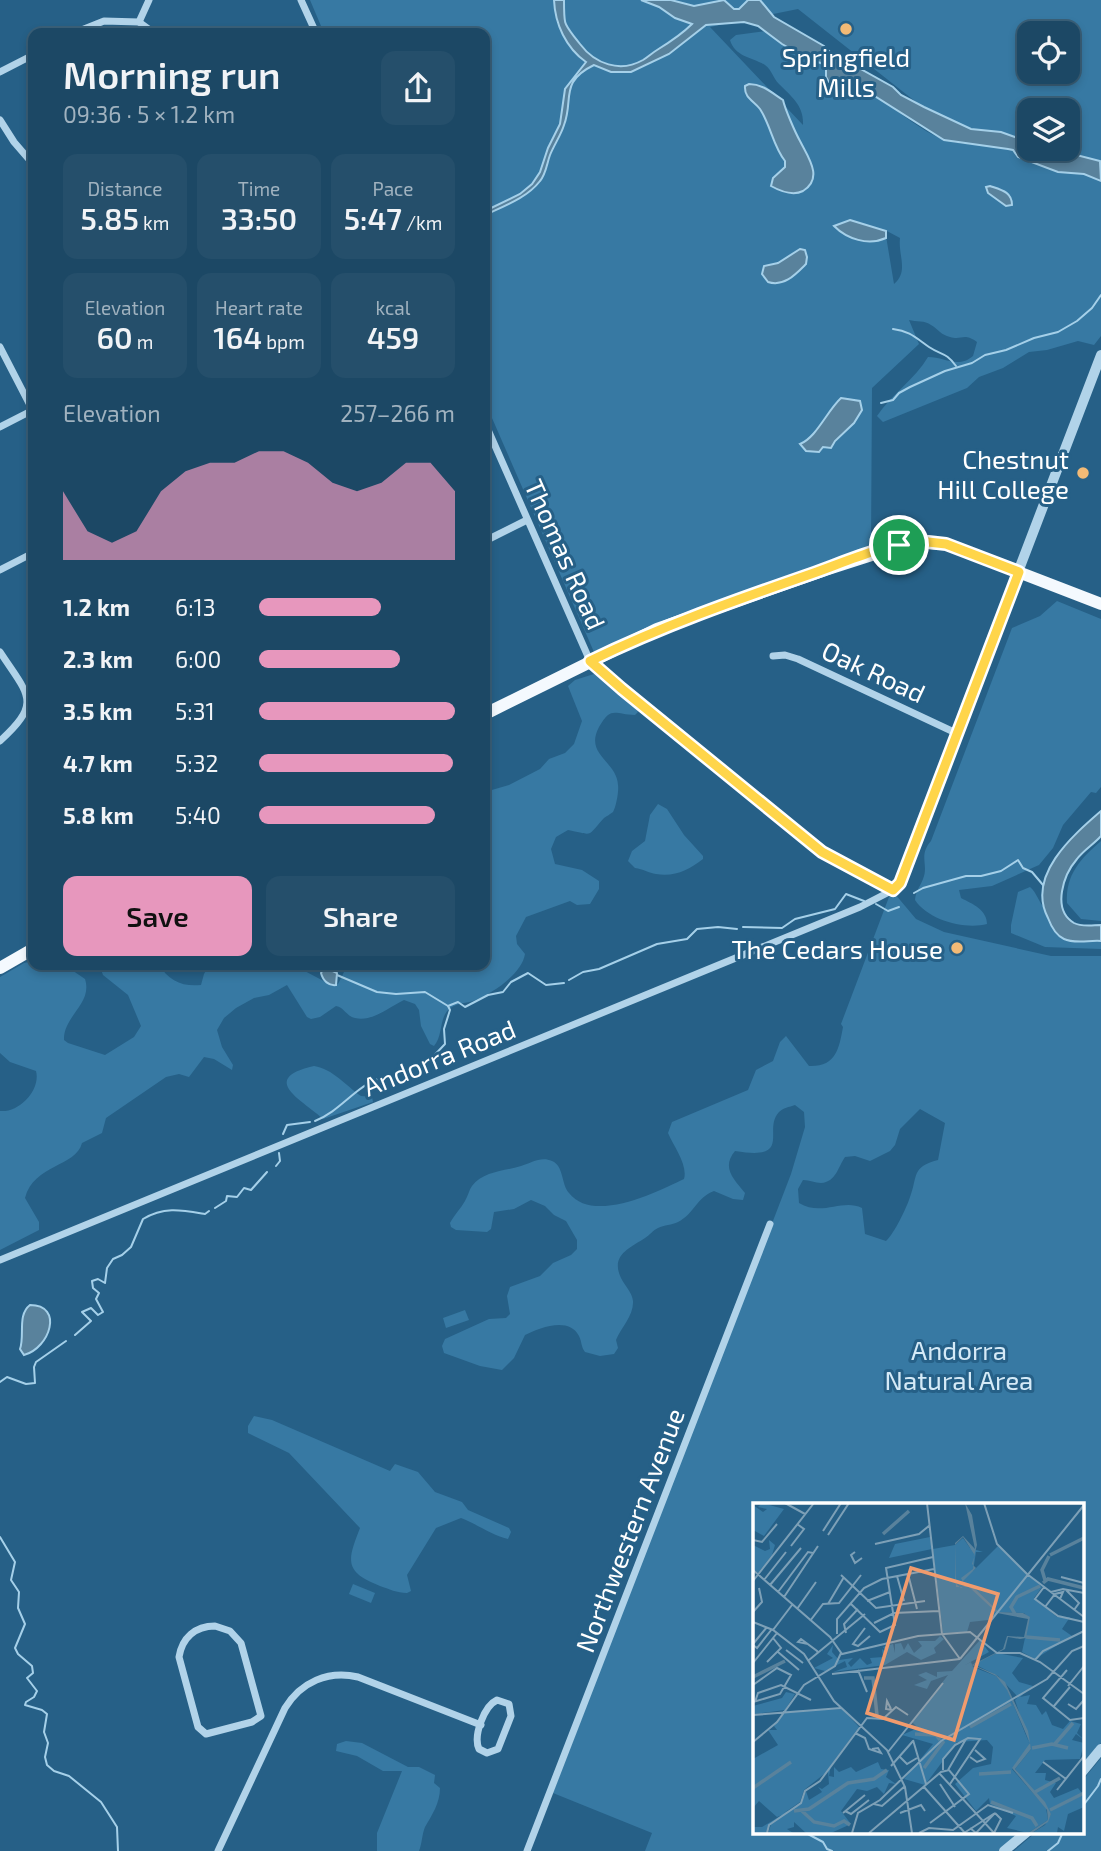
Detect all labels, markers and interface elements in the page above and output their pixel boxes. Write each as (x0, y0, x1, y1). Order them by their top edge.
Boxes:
marker: Springfield Mills (838, 21, 854, 37)
map controls (1017, 21, 1080, 161)
button: locate (1017, 21, 1080, 84)
place label: Springfield Mills (782, 41, 910, 102)
text: Morning run (63, 51, 281, 97)
button: share (381, 51, 455, 125)
button: layers (1017, 98, 1080, 161)
text: 09:36 · 5 × 1.2 km (63, 100, 235, 128)
text: Distance (87, 177, 163, 200)
text: Time (238, 177, 280, 200)
text: Pace (373, 177, 413, 200)
text: 5.85 (81, 200, 139, 236)
text: 33:50 (221, 200, 297, 236)
text: 5:47 (344, 200, 402, 236)
text: km (139, 211, 169, 234)
text: /km (402, 211, 442, 234)
text: Elevation (85, 296, 165, 319)
text: Heart rate (215, 296, 303, 319)
text: kcal (376, 296, 410, 319)
text: 60 (97, 319, 133, 355)
text: 164 (213, 319, 262, 355)
text: 459 (367, 319, 419, 355)
text: m (133, 330, 153, 353)
text: bpm (262, 330, 305, 353)
text: Elevation (63, 399, 161, 427)
text: 257–266 m (340, 399, 455, 427)
place label: Chestnut Hill College (937, 443, 1069, 504)
marker: Chestnut Hill College (1075, 465, 1091, 481)
street label: Thomas Road (519, 474, 613, 634)
pin (869, 515, 929, 575)
icon: arrive (880, 526, 918, 564)
text: 1.2 km (63, 593, 130, 621)
text: 6:13 (175, 593, 216, 621)
street label: Oak Road (817, 634, 931, 708)
text: 2.3 km (63, 645, 133, 673)
text: 6:00 (175, 645, 221, 673)
text: 3.5 km (63, 697, 132, 725)
text: 5:31 (175, 697, 215, 725)
text: 4.7 km (63, 749, 133, 777)
text: 5:32 (175, 749, 218, 777)
text: 5.8 km (63, 801, 134, 829)
text: 5:40 (175, 801, 221, 829)
button: Save (63, 876, 252, 956)
button: Share (266, 876, 455, 956)
place label: The Cedars House (732, 933, 943, 964)
marker: The Cedars House (949, 940, 965, 956)
street label: Andorra Road (358, 1012, 520, 1102)
park label: Andorra Natural Area (885, 1334, 1033, 1395)
street label: Northwestern Avenue (568, 1404, 690, 1656)
inset map (753, 1503, 1084, 1834)

